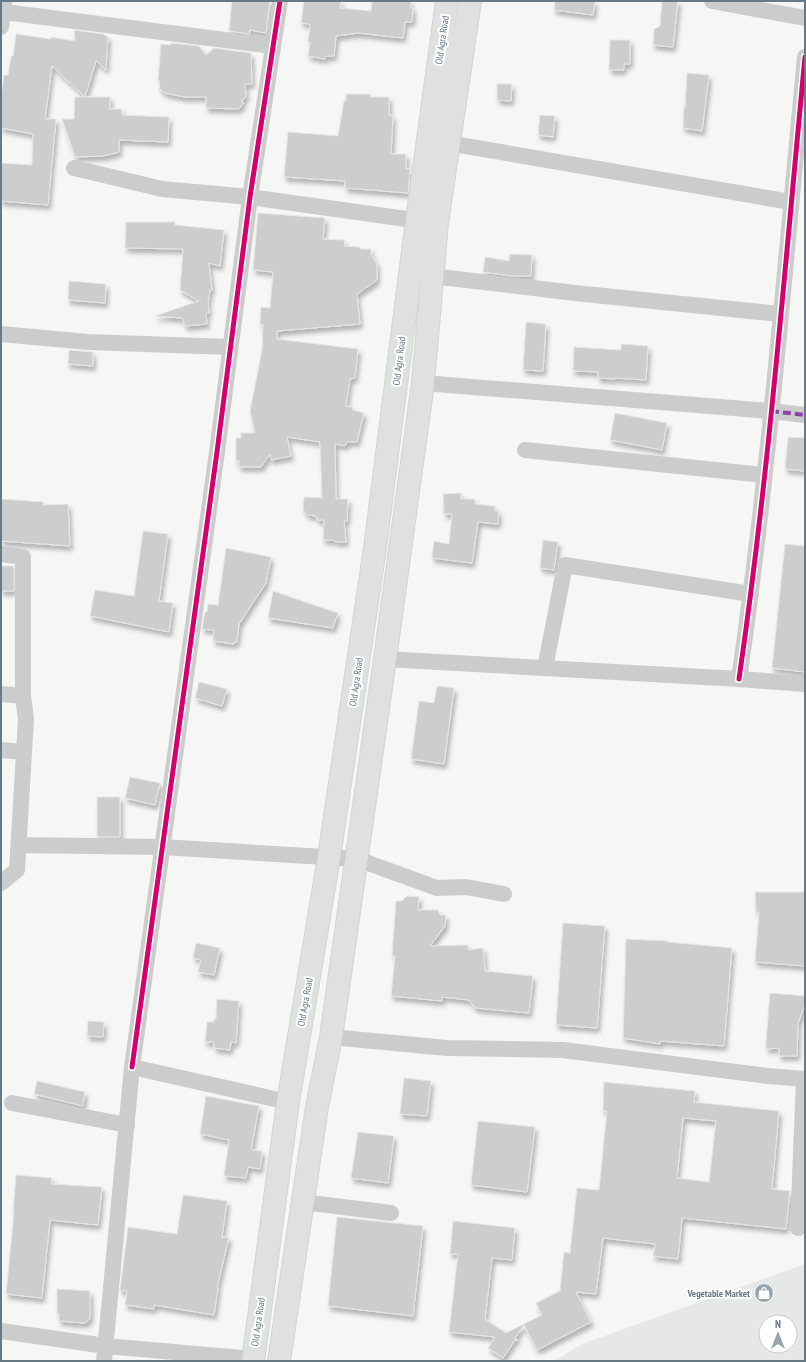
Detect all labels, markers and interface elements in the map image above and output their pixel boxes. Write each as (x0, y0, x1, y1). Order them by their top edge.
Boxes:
street label: Old Agra Road (432, 15, 452, 65)
street label: Old Agra Road (390, 336, 408, 386)
street label: Old Agra Road (346, 657, 366, 707)
street label: Old Agra Road (294, 977, 316, 1027)
shop icon: Vegetable Market (753, 1282, 775, 1304)
place label: Vegetable Market (686, 1287, 750, 1300)
street label: Old Agra Road (248, 1297, 268, 1347)
north arrow (758, 1314, 798, 1354)
text: N (775, 1317, 781, 1331)

